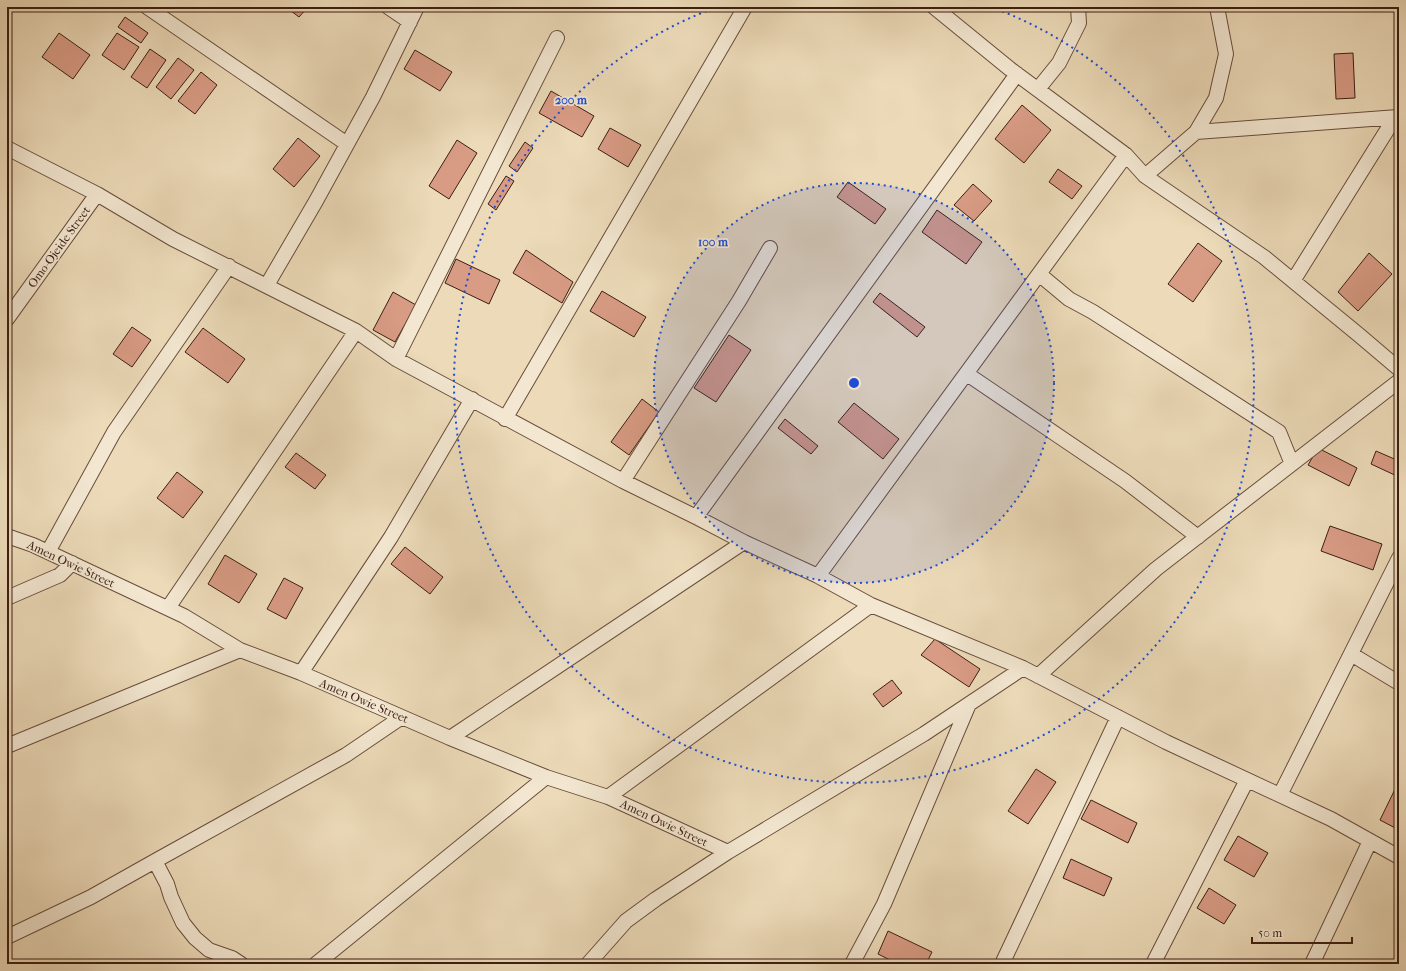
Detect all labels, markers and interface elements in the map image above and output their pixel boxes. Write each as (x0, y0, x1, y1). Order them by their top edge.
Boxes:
text: 200 m (555, 93, 588, 107)
street label: Omo-Ojeide Street (25, 203, 94, 290)
text: 100 m (698, 235, 729, 249)
centre of rings (847, 376, 861, 390)
street label: Amen Owie Street (24, 537, 118, 591)
street label: Amen Owie Street (316, 676, 411, 726)
street label: Amen Owie Street (617, 796, 711, 850)
scale bar (1252, 919, 1352, 945)
text: 50 m (1258, 926, 1282, 940)

